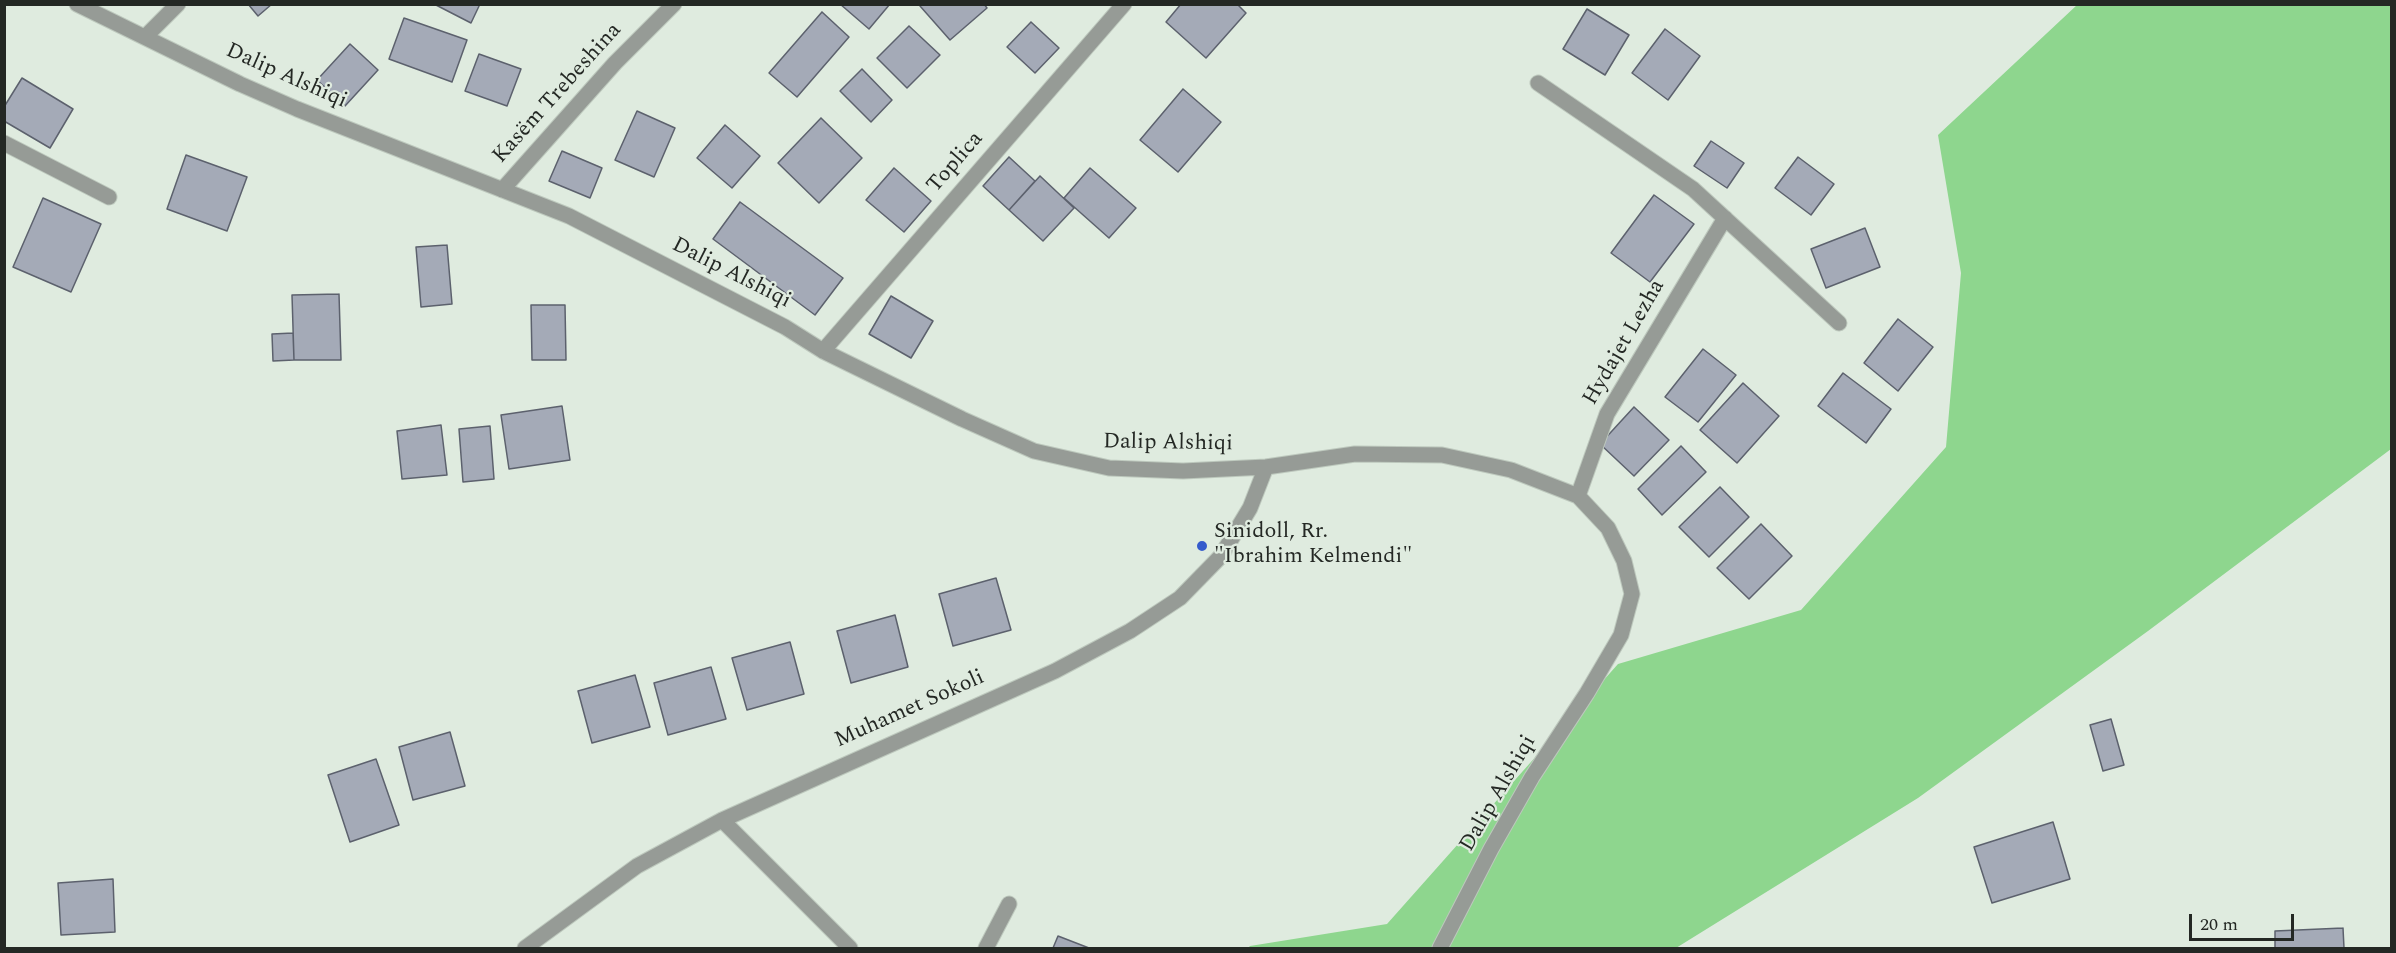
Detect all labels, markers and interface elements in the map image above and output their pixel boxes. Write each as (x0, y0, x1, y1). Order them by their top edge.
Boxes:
street label: Kasëm Trebeshina (488, 18, 628, 170)
street label: Dalip Alshiqi (221, 38, 351, 116)
street label: Toplica (922, 127, 990, 199)
street label: Dalip Alshiqi (667, 233, 795, 315)
street label: Hydajet Lezha (1578, 275, 1672, 411)
street label: Dalip Alshiqi (1103, 430, 1233, 458)
place label: Sinidoll, Rr. "Ibrahim Kelmendi" (1214, 520, 1412, 572)
marker: Sinidoll, Rr. "Ibrahim Kelmendi" (1195, 539, 1209, 553)
street label: Muhamet Sokoli (831, 665, 989, 755)
street label: Dalip Alshiqi (1455, 731, 1543, 857)
scale bar (2192, 902, 2297, 940)
text: 20 m (2200, 911, 2238, 938)

